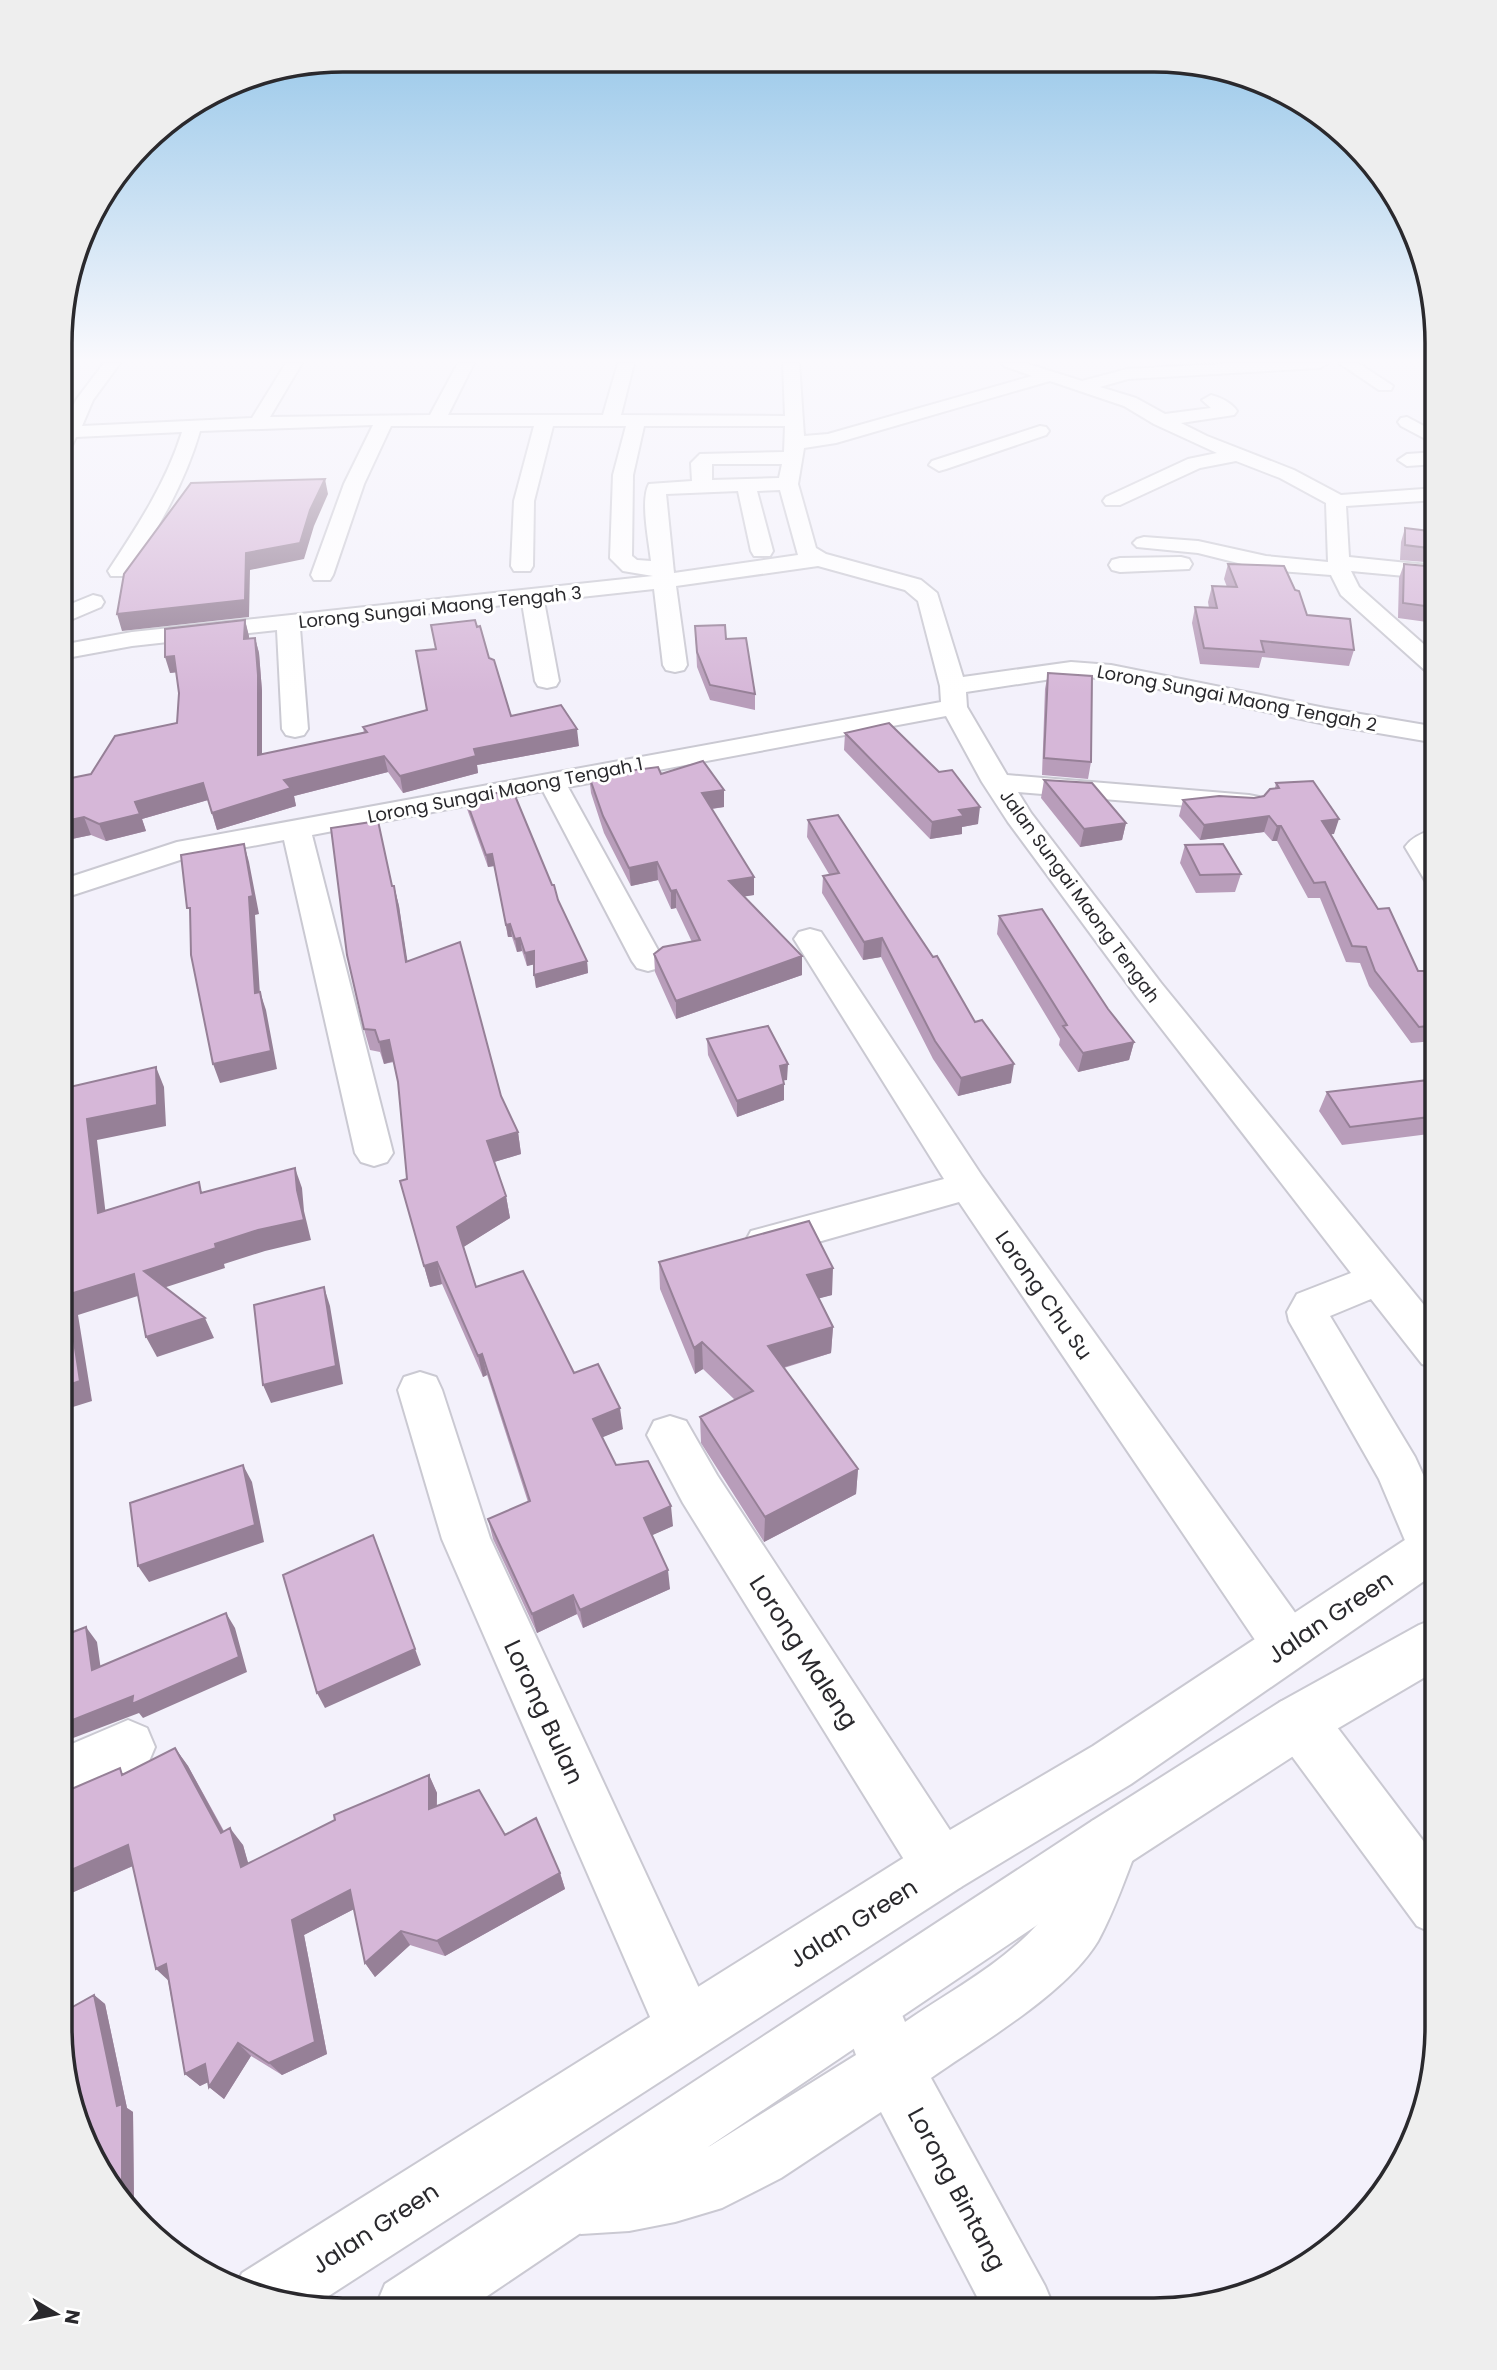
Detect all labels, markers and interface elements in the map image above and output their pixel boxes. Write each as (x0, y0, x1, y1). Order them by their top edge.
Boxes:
street label: Lorong Sungai Maong Tengah 3 (297, 580, 583, 634)
street label: Lorong Sungai Maong Tengah 2 (1095, 659, 1379, 737)
street label: Lorong Sungai Maong Tengah 1 (365, 751, 645, 829)
street label: Jalan Sungai Maong Tengah (994, 784, 1166, 1008)
street label: Lorong Chu Su (989, 1225, 1099, 1365)
street label: Jalan Green (1260, 1563, 1400, 1671)
street label: Lorong Maleng (742, 1569, 866, 1735)
street label: Lorong Bulan (496, 1635, 592, 1789)
street label: Jalan Green (783, 1870, 923, 1976)
street label: Lorong Bintang (900, 2102, 1014, 2276)
street label: Jalan Green (305, 2175, 445, 2281)
north arrow (21, 2279, 91, 2349)
text: N (58, 2307, 87, 2326)

